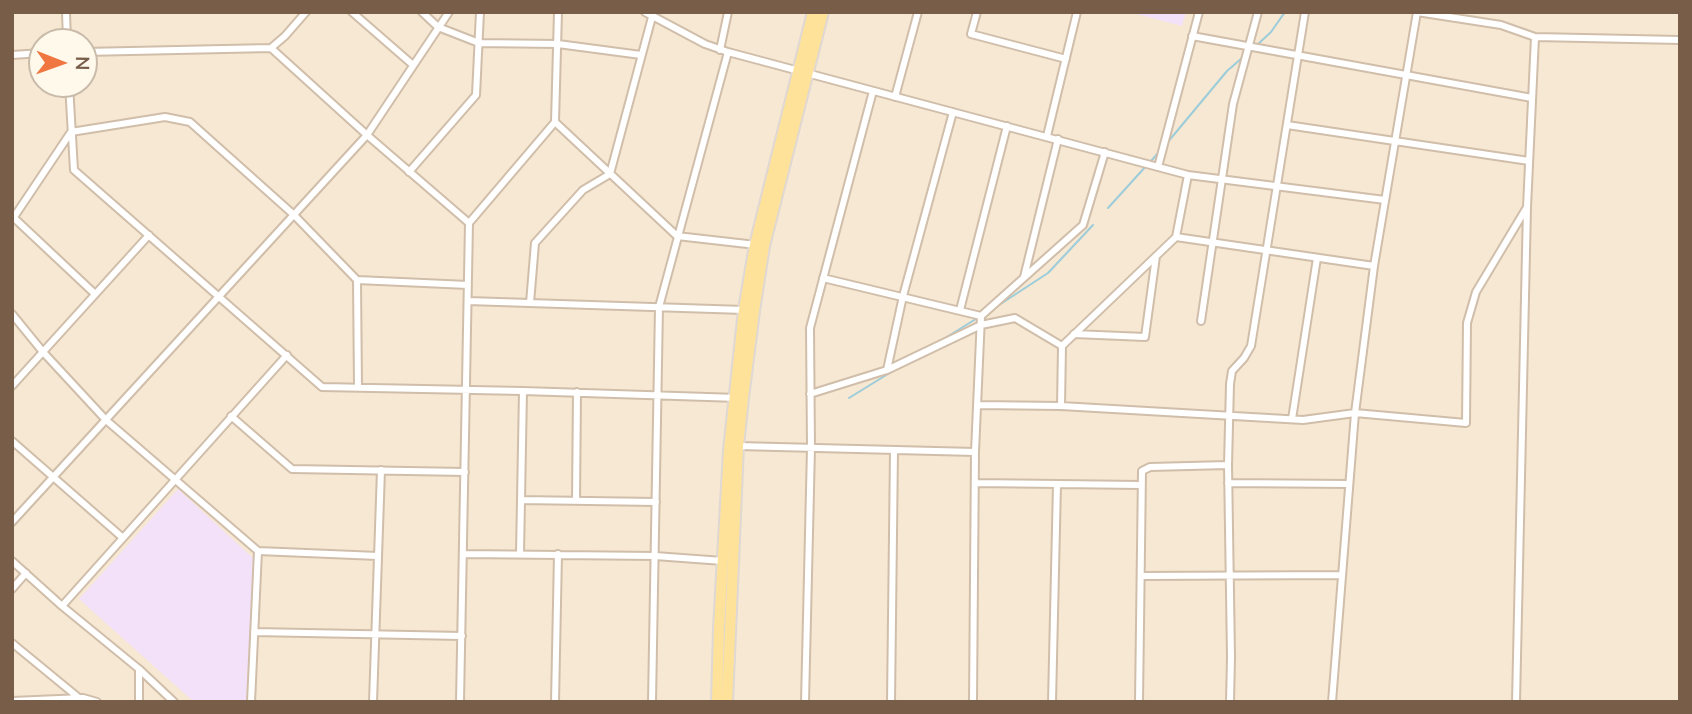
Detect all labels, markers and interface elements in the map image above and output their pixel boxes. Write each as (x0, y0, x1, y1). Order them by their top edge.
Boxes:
north arrow (28, 28, 98, 98)
text: N (69, 56, 95, 71)

